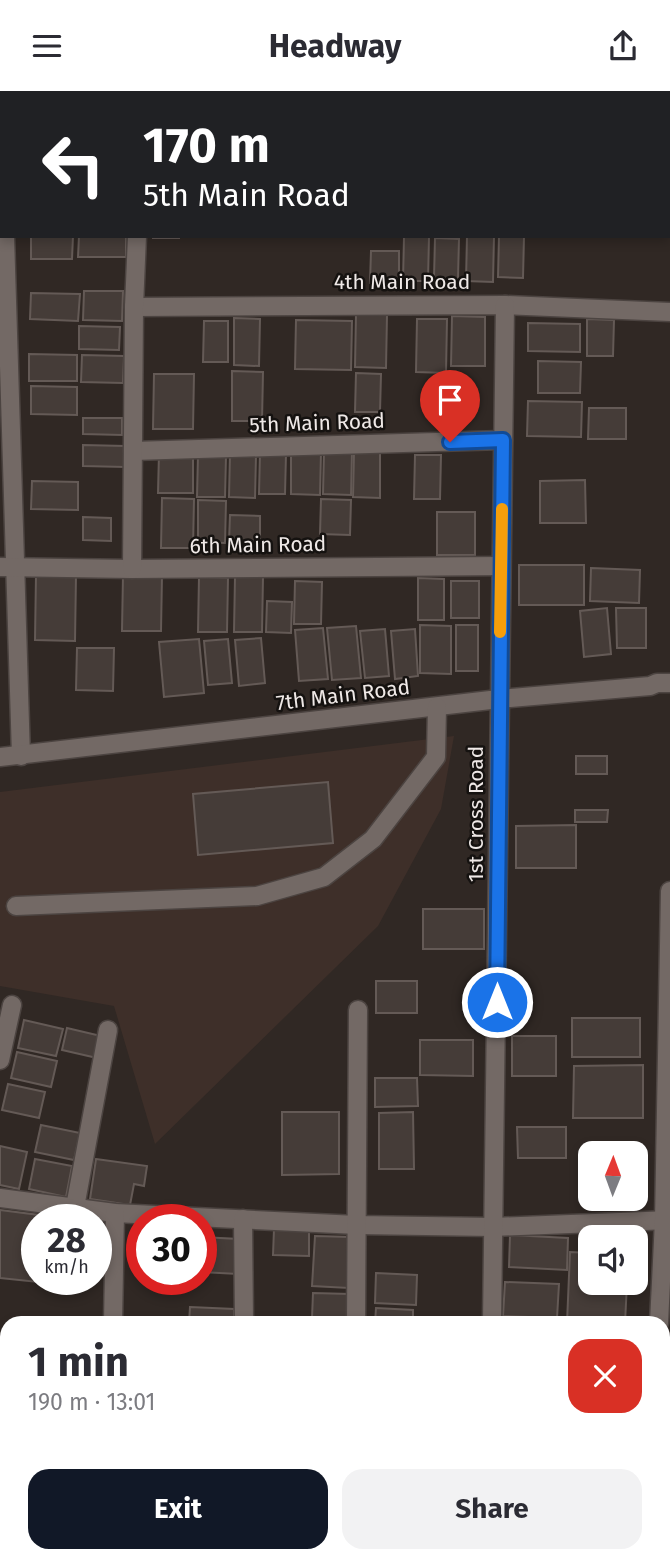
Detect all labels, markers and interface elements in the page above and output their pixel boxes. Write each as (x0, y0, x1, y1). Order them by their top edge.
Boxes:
icon: menu (28, 27, 66, 65)
text: Headway (269, 27, 401, 65)
icon: share (604, 27, 642, 65)
text: 170 m (143, 116, 270, 175)
icon: left (28, 119, 119, 210)
text: 5th Main Road (143, 176, 350, 214)
street label: 4th Main Road (334, 269, 470, 295)
pin (420, 370, 480, 442)
icon: arrive (431, 381, 469, 419)
street label: 5th Main Road (249, 408, 385, 438)
street label: 6th Main Road (189, 531, 327, 559)
street label: 7th Main Road (275, 674, 411, 716)
street label: 1st Cross Road (463, 746, 489, 882)
position arrow (460, 965, 534, 1039)
north arrow (578, 1141, 648, 1211)
map controls (578, 1141, 648, 1295)
speed limit sign: 30 (126, 1204, 217, 1295)
text: 28 (47, 1219, 86, 1261)
button: sound (578, 1225, 648, 1295)
text: km/h (44, 1256, 89, 1278)
text: 1 min (28, 1337, 129, 1387)
button: close (568, 1339, 642, 1413)
text: 190 m · 13:01 (28, 1388, 156, 1416)
button: Exit (28, 1469, 328, 1549)
button: Share (342, 1469, 642, 1549)

